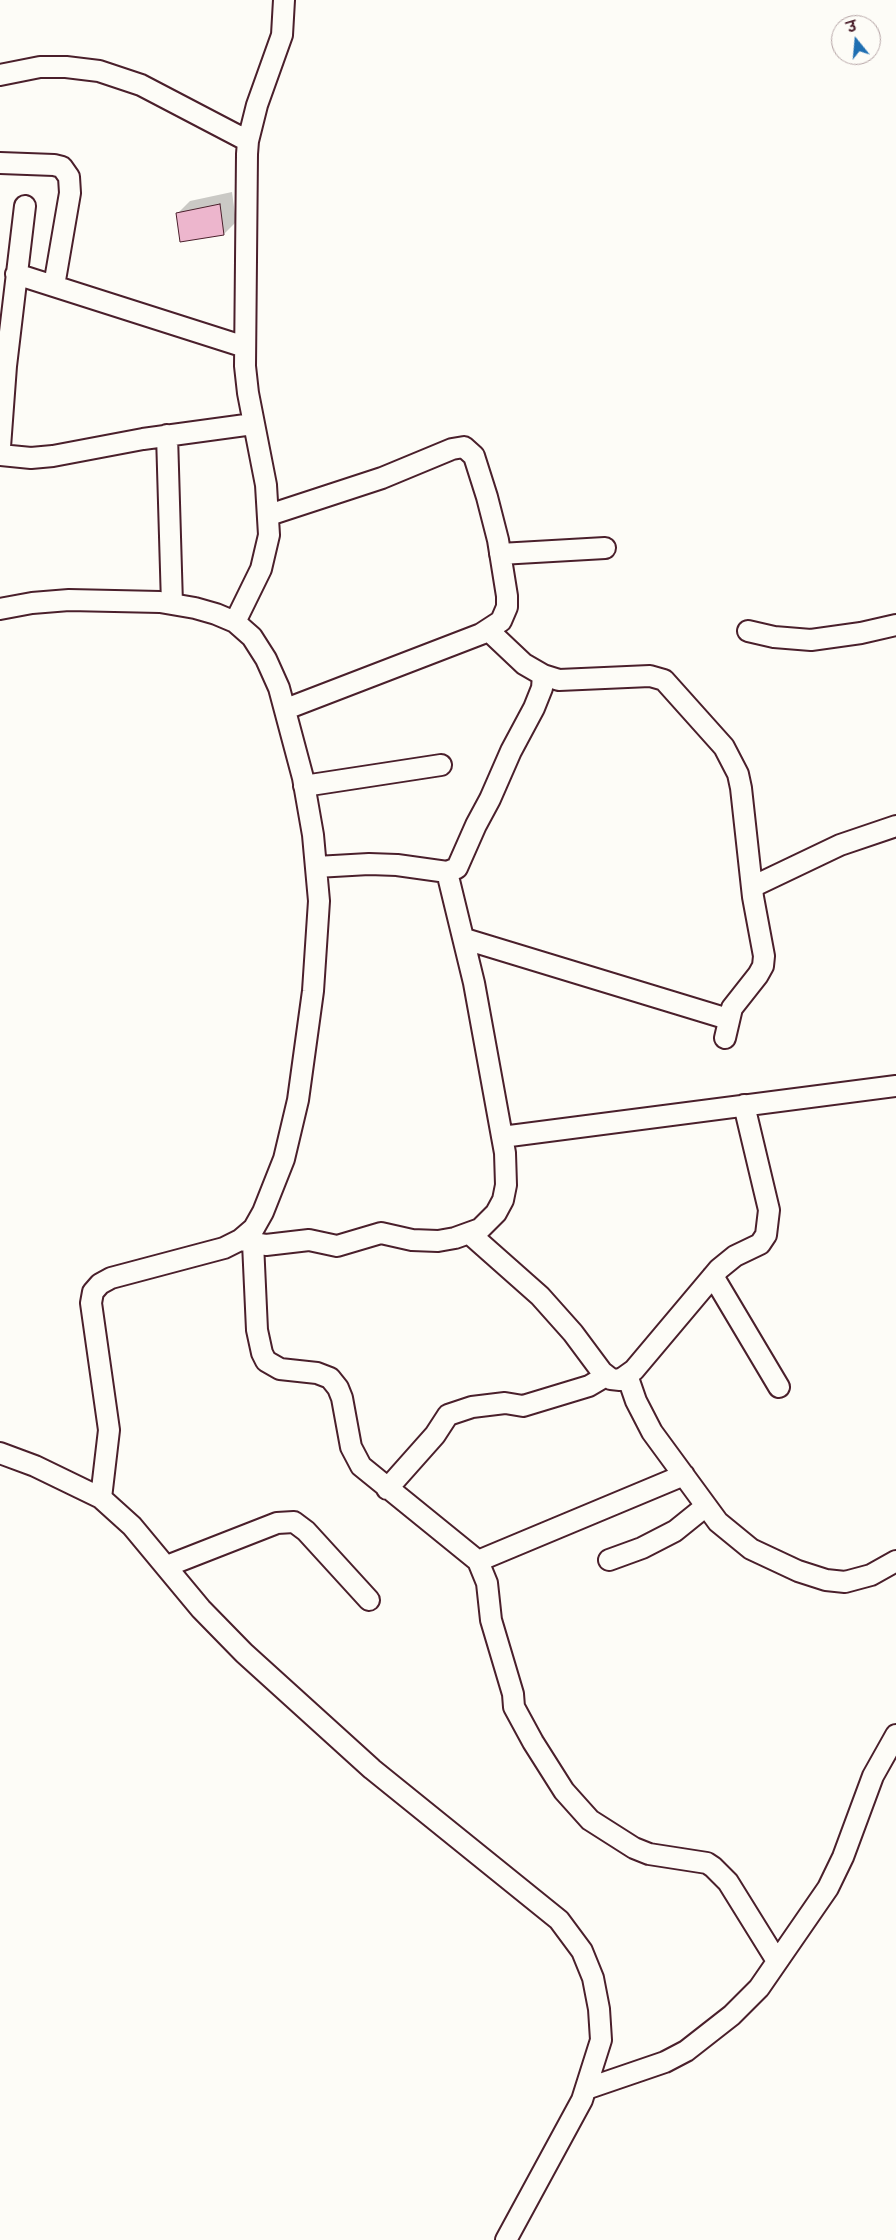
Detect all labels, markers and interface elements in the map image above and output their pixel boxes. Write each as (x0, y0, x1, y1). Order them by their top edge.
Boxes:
north arrow (831, 15, 881, 65)
text: उ (845, 16, 859, 37)

